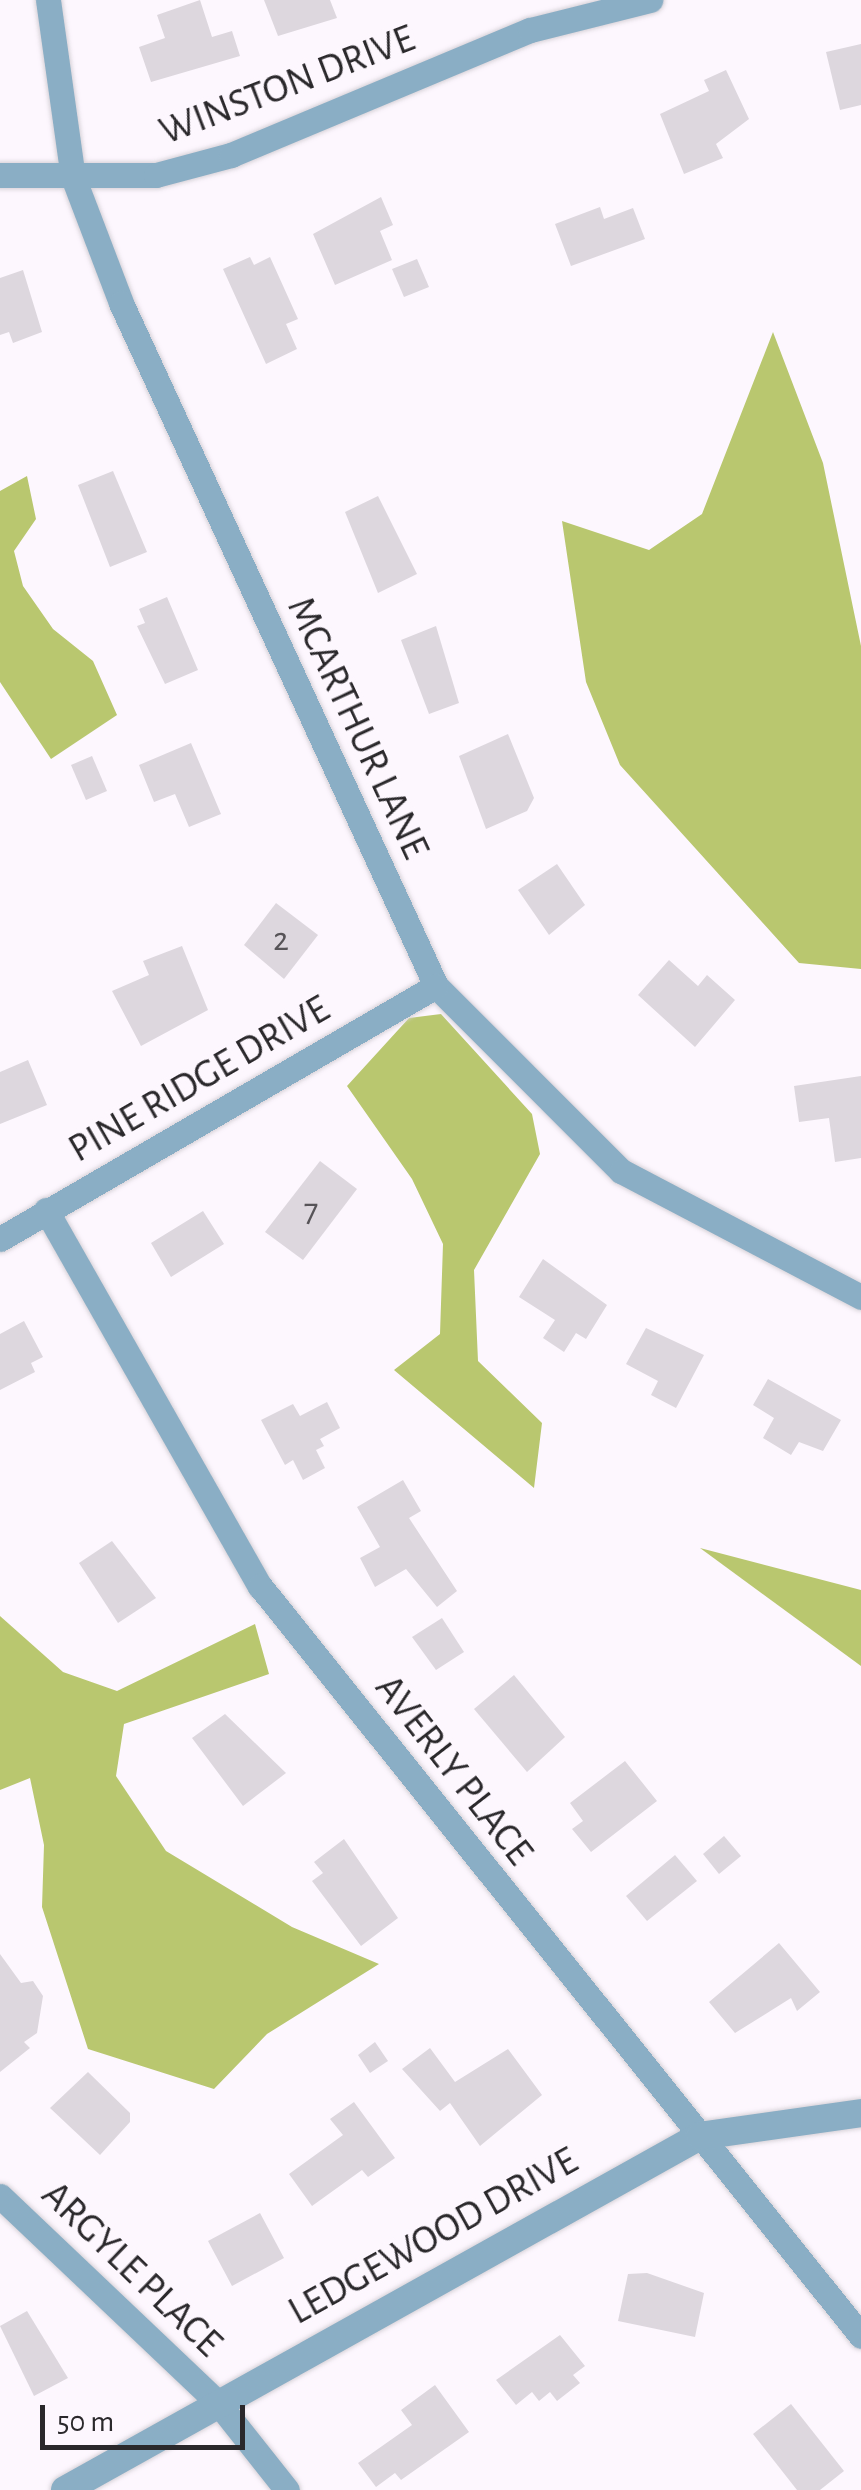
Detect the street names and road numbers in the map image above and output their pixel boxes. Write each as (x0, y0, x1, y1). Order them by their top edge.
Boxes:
street label: WINSTON DRIVE (153, 14, 421, 156)
street label: MCARTHUR LANE (276, 589, 440, 867)
street label: PINE RIDGE DRIVE (60, 985, 338, 1173)
street label: AVERLY PLACE (365, 1665, 543, 1875)
street label: LEDGEWOOD DRIVE (280, 2137, 586, 2335)
street label: ARGYLE PLACE (32, 2171, 232, 2367)

